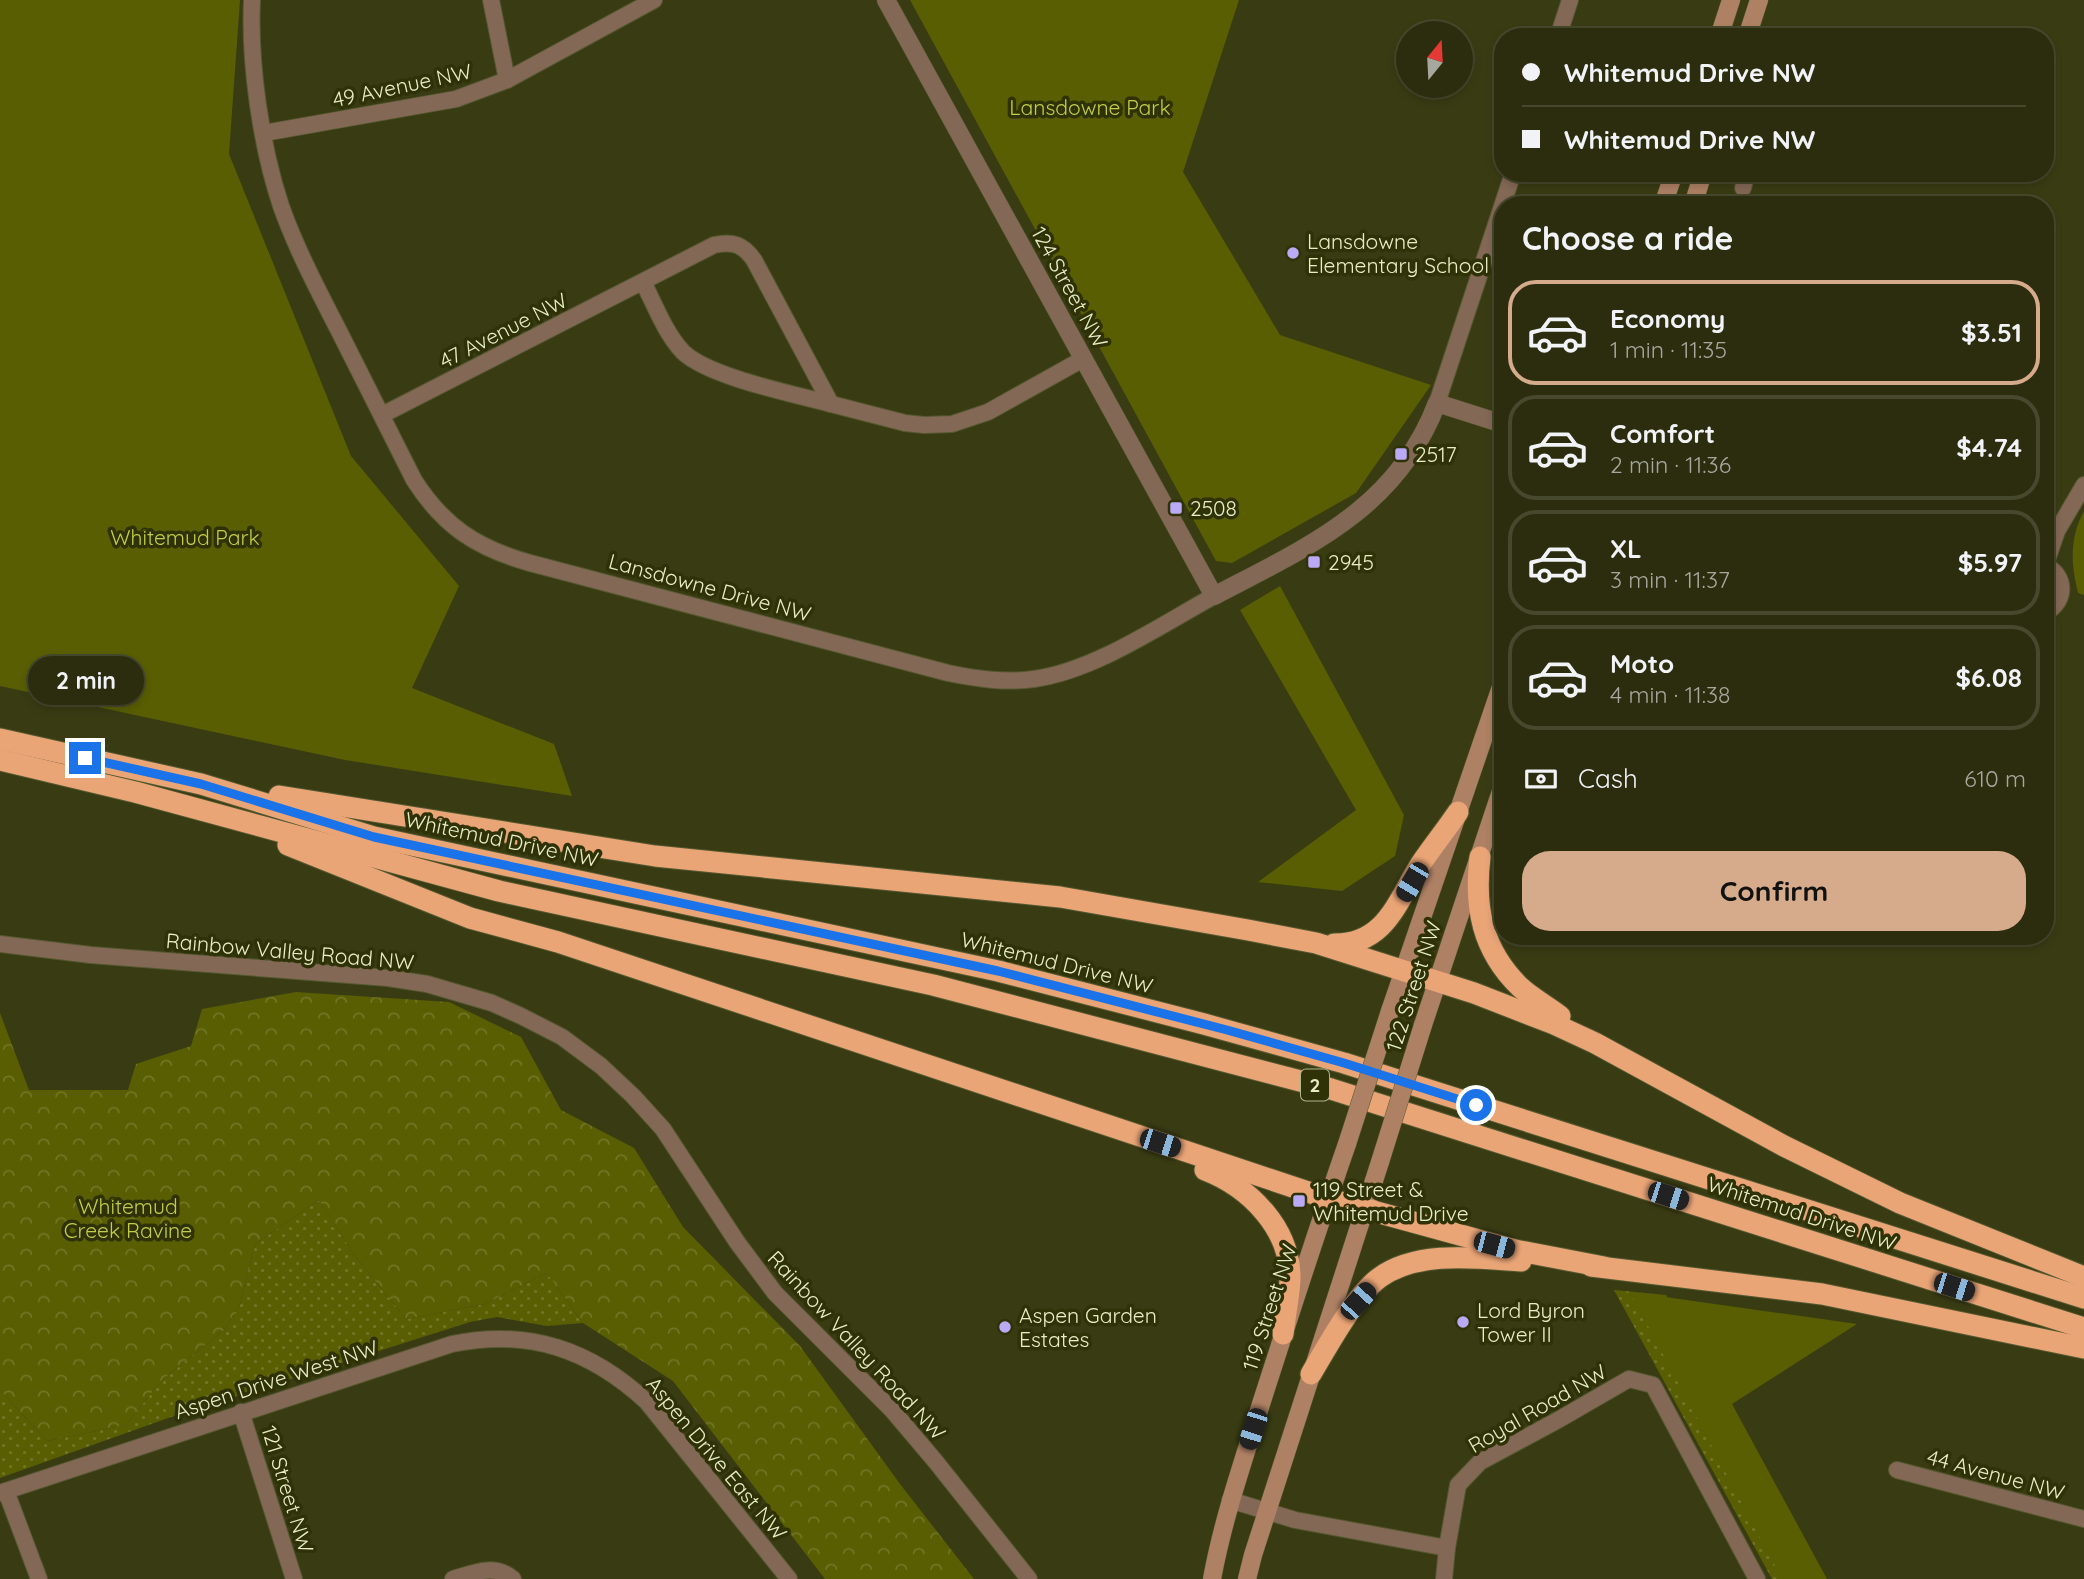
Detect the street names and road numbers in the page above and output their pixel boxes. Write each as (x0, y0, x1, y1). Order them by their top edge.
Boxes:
street label: 49 Avenue NW (330, 58, 474, 112)
street label: 124 Street NW (1026, 222, 1114, 352)
street label: 47 Avenue NW (435, 287, 571, 373)
street label: Lansdowne Drive NW (606, 547, 814, 627)
street label: Whitemud Drive NW (403, 806, 601, 872)
street label: 122 Street NW (1380, 918, 1446, 1054)
street label: Whitemud Drive NW (958, 926, 1156, 998)
street label: Rainbow Valley Road NW (165, 927, 415, 975)
road number: 2 (1301, 1070, 1329, 1100)
street label: Whitemud Drive NW (1704, 1170, 1900, 1256)
street label: 119 Street NW (1236, 1240, 1302, 1374)
street label: Rainbow Valley Road NW (763, 1245, 951, 1445)
street label: Aspen Drive West NW (171, 1334, 381, 1424)
street label: Royal Road NW (1463, 1358, 1611, 1458)
street label: Aspen Drive East NW (641, 1371, 793, 1545)
street label: 121 Street NW (256, 1422, 320, 1556)
street label: 44 Avenue NW (1925, 1443, 2067, 1505)

